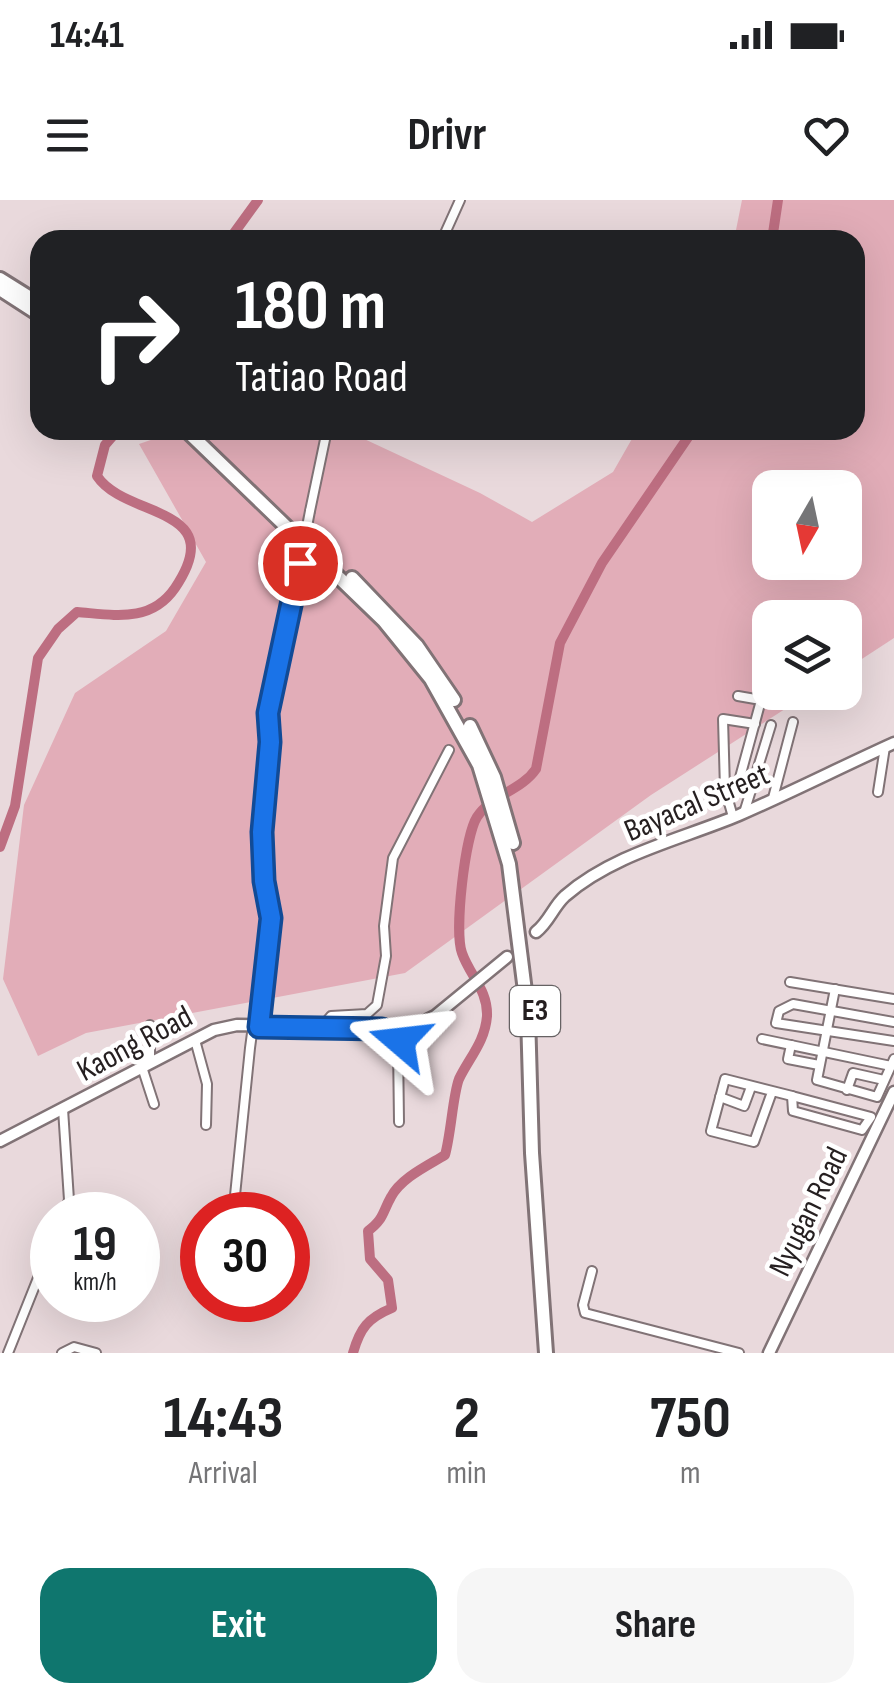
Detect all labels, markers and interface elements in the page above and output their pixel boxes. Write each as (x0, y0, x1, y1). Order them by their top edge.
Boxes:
text: 14:41 (50, 13, 124, 58)
icon: menu (40, 108, 95, 163)
text: Drivr (407, 108, 487, 163)
icon: heart (799, 108, 854, 163)
text: 180 m (235, 265, 386, 349)
icon: right (70, 270, 200, 400)
text: Tatiao Road (235, 350, 408, 405)
north arrow (752, 470, 862, 580)
map controls (752, 470, 862, 710)
pin (258, 521, 343, 606)
icon: arrive (273, 536, 328, 591)
button: layers (752, 600, 862, 710)
street label: Bayacal Street (619, 755, 775, 851)
road number: E3 (510, 986, 560, 1036)
position arrow (348, 989, 452, 1093)
street label: Kaong Road (71, 997, 199, 1091)
street label: Nyugan Road (761, 1141, 857, 1283)
speed limit sign: 30 (180, 1192, 310, 1322)
text: 19 (73, 1215, 117, 1275)
text: km/h (73, 1267, 117, 1298)
text: 14:43 (163, 1383, 283, 1455)
text: 2 (453, 1383, 480, 1455)
text: 750 (650, 1383, 731, 1455)
text: Arrival (189, 1454, 258, 1493)
text: min (446, 1454, 487, 1493)
text: m (680, 1454, 701, 1493)
button: Exit (40, 1568, 437, 1683)
button: Share (457, 1568, 854, 1683)

